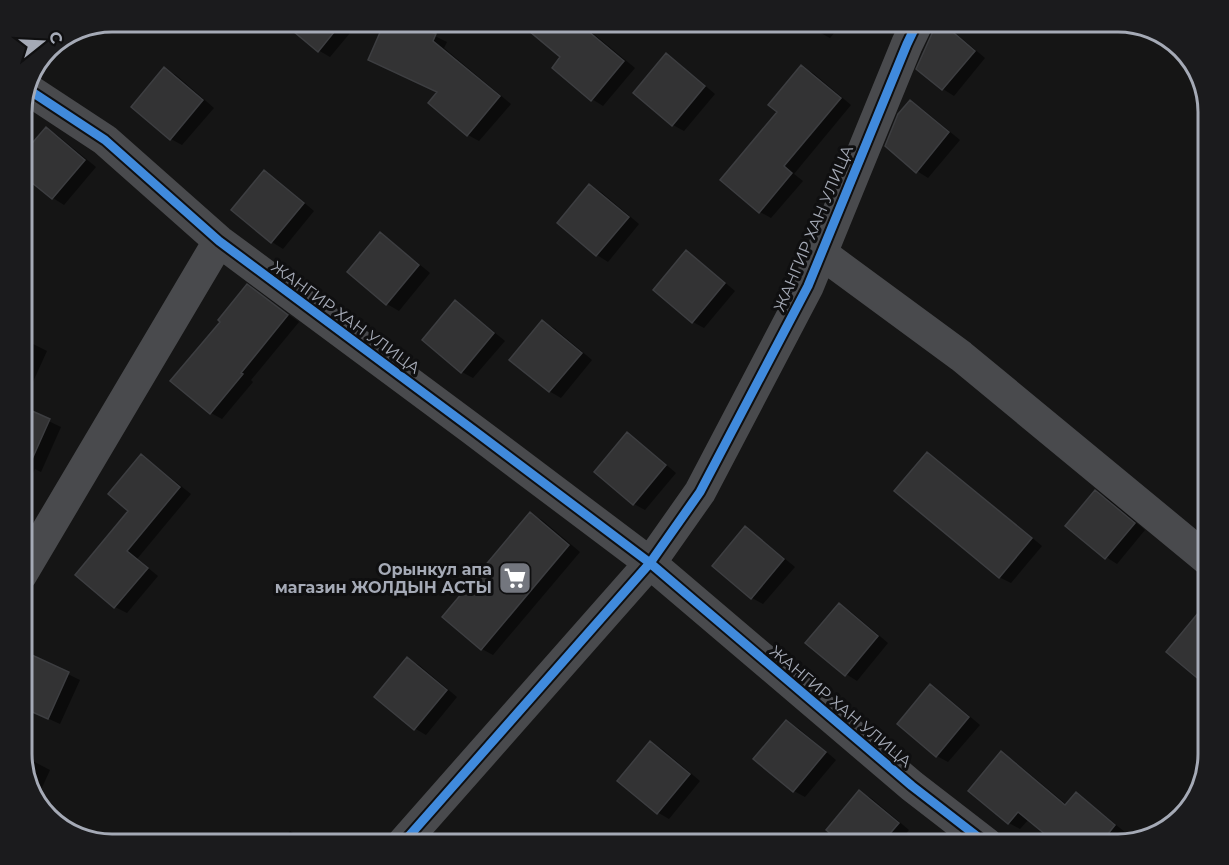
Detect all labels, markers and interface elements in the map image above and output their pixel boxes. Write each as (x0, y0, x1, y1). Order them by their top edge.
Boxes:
north arrow (12, 12, 72, 72)
text: С (45, 29, 67, 46)
street label: ЖАНГИР ХАН УЛИЦА (770, 142, 857, 314)
street label: ЖАНГИР ХАН УЛИЦА (268, 257, 424, 378)
place label: Орынкул апа магазин ЖОЛДЫН АСТЫ (275, 560, 492, 597)
supermarket icon: Орынкул апа магазин ЖОЛДЫН АСТЫ (497, 560, 533, 596)
street label: ЖАНГИР ХАН УЛИЦА (766, 642, 915, 771)

